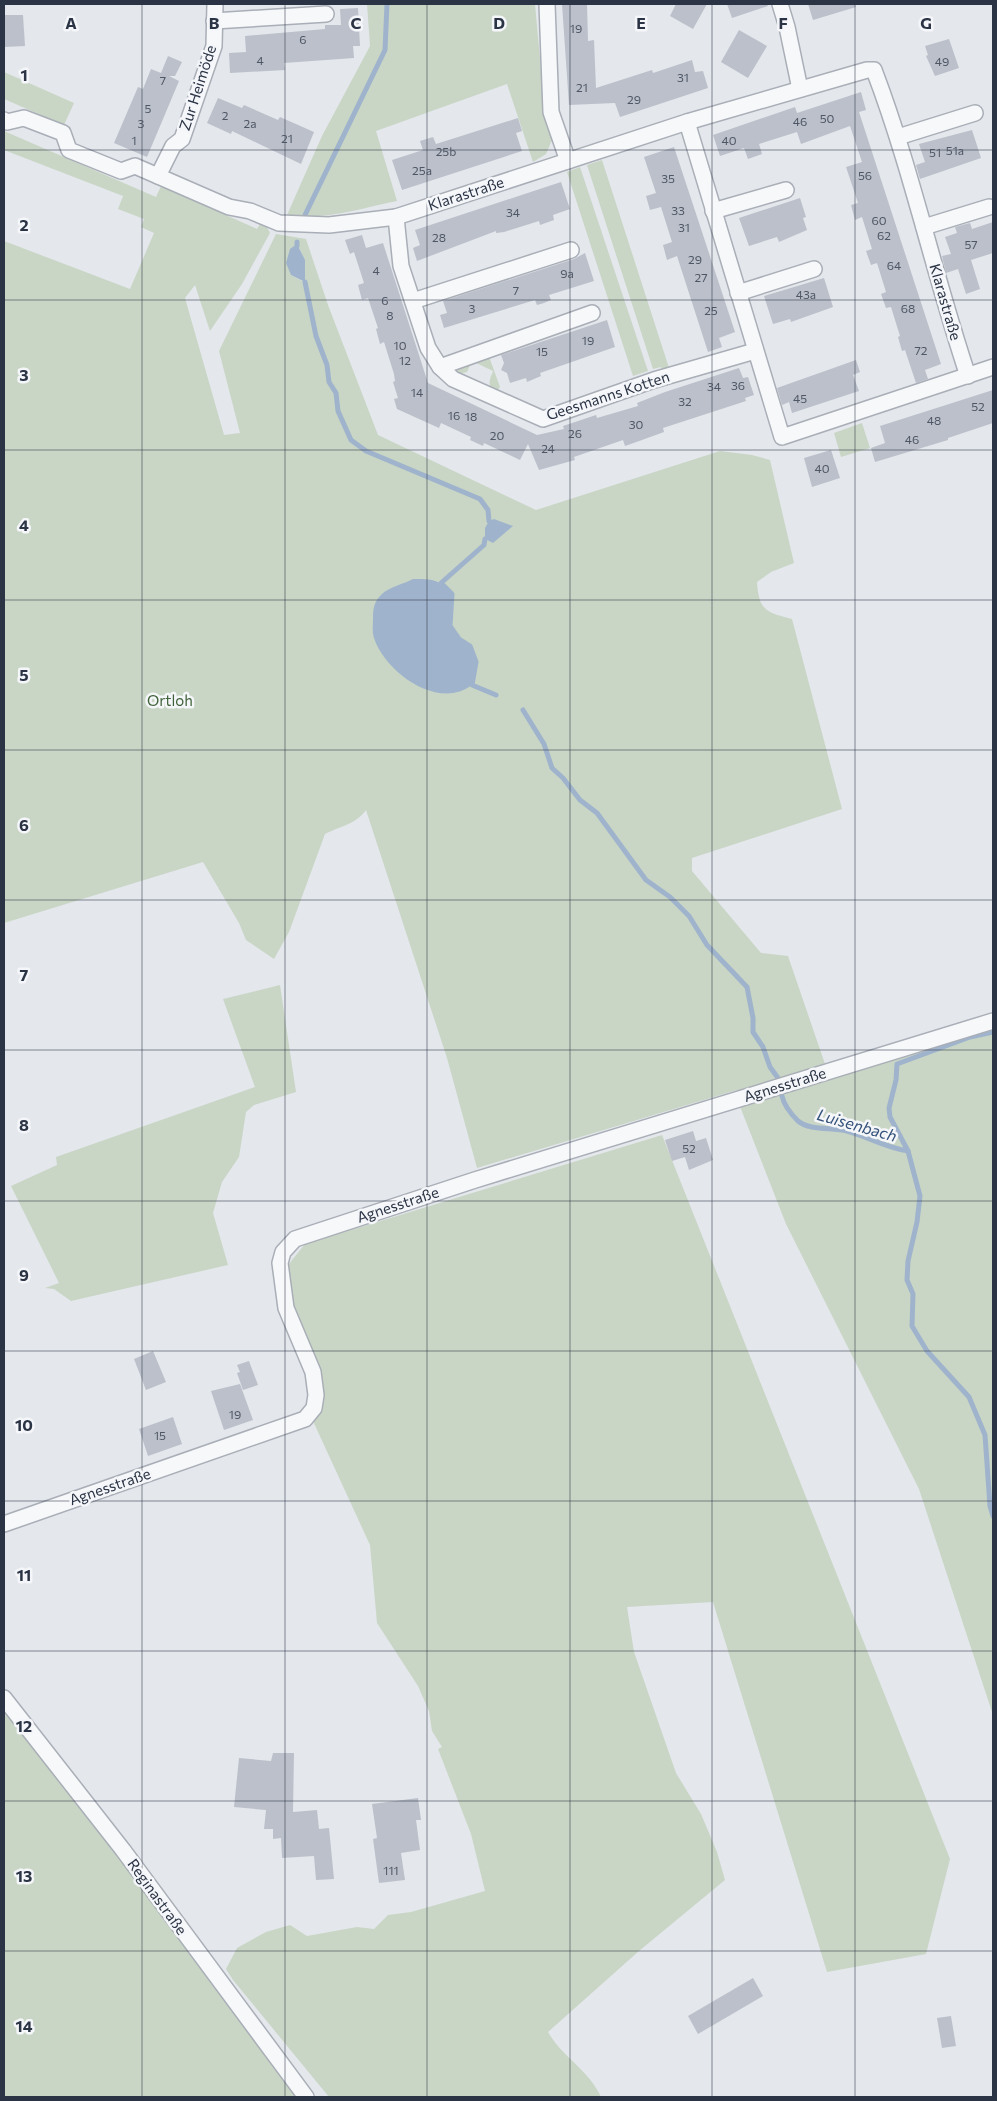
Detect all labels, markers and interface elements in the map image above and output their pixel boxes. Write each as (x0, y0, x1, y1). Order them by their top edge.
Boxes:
text: A (65, 13, 77, 32)
text: B (209, 13, 220, 32)
text: C (351, 13, 362, 32)
text: D (493, 13, 505, 32)
text: E (636, 13, 646, 32)
text: F (778, 13, 788, 32)
text: G (920, 13, 932, 32)
house number: 19 (570, 21, 582, 35)
house number: 6 (299, 32, 307, 46)
street label: Zur Heimöde (175, 43, 219, 133)
house number: 4 (256, 53, 264, 67)
house number: 49 (935, 54, 949, 68)
text: 1 (20, 65, 28, 84)
house number: 31 (677, 70, 689, 84)
house number: 7 (160, 73, 166, 87)
house number: 21 (576, 80, 588, 94)
house number: 29 (627, 92, 641, 106)
house number: 5 (145, 101, 152, 115)
house number: 2 (222, 108, 229, 122)
house number: 50 (820, 111, 835, 125)
house number: 46 (793, 114, 807, 128)
house number: 3 (138, 116, 145, 130)
house number: 2a (244, 116, 256, 130)
house number: 21 (281, 131, 293, 145)
house number: 1 (131, 133, 137, 147)
house number: 40 (721, 133, 737, 147)
house number: 51a (946, 143, 964, 157)
house number: 25b (436, 144, 456, 158)
house number: 51 (929, 145, 941, 159)
house number: 25a (412, 163, 432, 177)
house number: 56 (858, 168, 872, 182)
house number: 35 (661, 171, 675, 185)
street label: Klarastraße (425, 172, 506, 214)
house number: 33 (671, 203, 685, 217)
house number: 34 (506, 205, 520, 219)
house number: 60 (871, 213, 887, 227)
text: 2 (19, 215, 29, 234)
house number: 31 (678, 220, 690, 234)
house number: 62 (877, 228, 891, 242)
house number: 28 (432, 230, 446, 244)
house number: 57 (964, 237, 978, 251)
house number: 29 (688, 252, 702, 266)
house number: 64 (887, 258, 901, 272)
street label: Klarastraße (926, 261, 966, 342)
house number: 4 (372, 263, 380, 277)
house number: 9a (560, 266, 574, 280)
house number: 27 (695, 270, 707, 284)
house number: 7 (513, 283, 519, 297)
house number: 43a (796, 287, 816, 301)
house number: 6 (381, 293, 389, 307)
house number: 3 (469, 301, 476, 315)
house number: 68 (901, 301, 915, 315)
house number: 25 (704, 303, 718, 317)
house number: 8 (386, 308, 394, 322)
house number: 19 (582, 333, 594, 347)
house number: 10 (394, 338, 407, 352)
house number: 72 (915, 343, 928, 357)
house number: 15 (536, 344, 548, 358)
house number: 12 (399, 353, 411, 367)
text: 3 (19, 365, 29, 384)
street label: Geesmanns Kotten (544, 367, 672, 423)
house number: 36 (731, 378, 745, 392)
house number: 34 (707, 379, 721, 393)
house number: 14 (411, 385, 423, 399)
house number: 45 (793, 391, 807, 405)
house number: 32 (678, 394, 692, 408)
house number: 52 (971, 399, 985, 413)
house number: 16 (448, 408, 460, 422)
house number: 18 (465, 409, 477, 423)
house number: 48 (927, 413, 941, 427)
house number: 30 (629, 417, 644, 431)
house number: 26 (568, 426, 582, 440)
house number: 20 (490, 428, 504, 442)
house number: 46 (905, 432, 919, 446)
house number: 24 (541, 441, 555, 455)
house number: 40 (814, 461, 830, 475)
text: 4 (19, 515, 29, 534)
text: 5 (19, 665, 29, 684)
park label: Ortloh (147, 691, 193, 709)
text: 6 (19, 815, 29, 834)
text: 7 (20, 965, 29, 984)
street label: Agnesstraße (741, 1063, 828, 1105)
water label: Luisenbach (815, 1104, 899, 1145)
text: 8 (19, 1115, 29, 1134)
house number: 52 (682, 1141, 696, 1155)
street label: Agnesstraße (354, 1182, 441, 1226)
text: 9 (19, 1265, 29, 1284)
house number: 19 (229, 1407, 241, 1421)
text: 10 (15, 1415, 33, 1434)
house number: 15 (154, 1428, 166, 1442)
street label: Agnesstraße (67, 1464, 153, 1508)
text: 11 (17, 1565, 31, 1584)
text: 12 (16, 1716, 32, 1735)
street label: Reginastraße (124, 1855, 191, 1938)
house number: 111 (383, 1863, 399, 1877)
text: 13 (16, 1866, 32, 1885)
text: 14 (15, 2016, 33, 2035)

